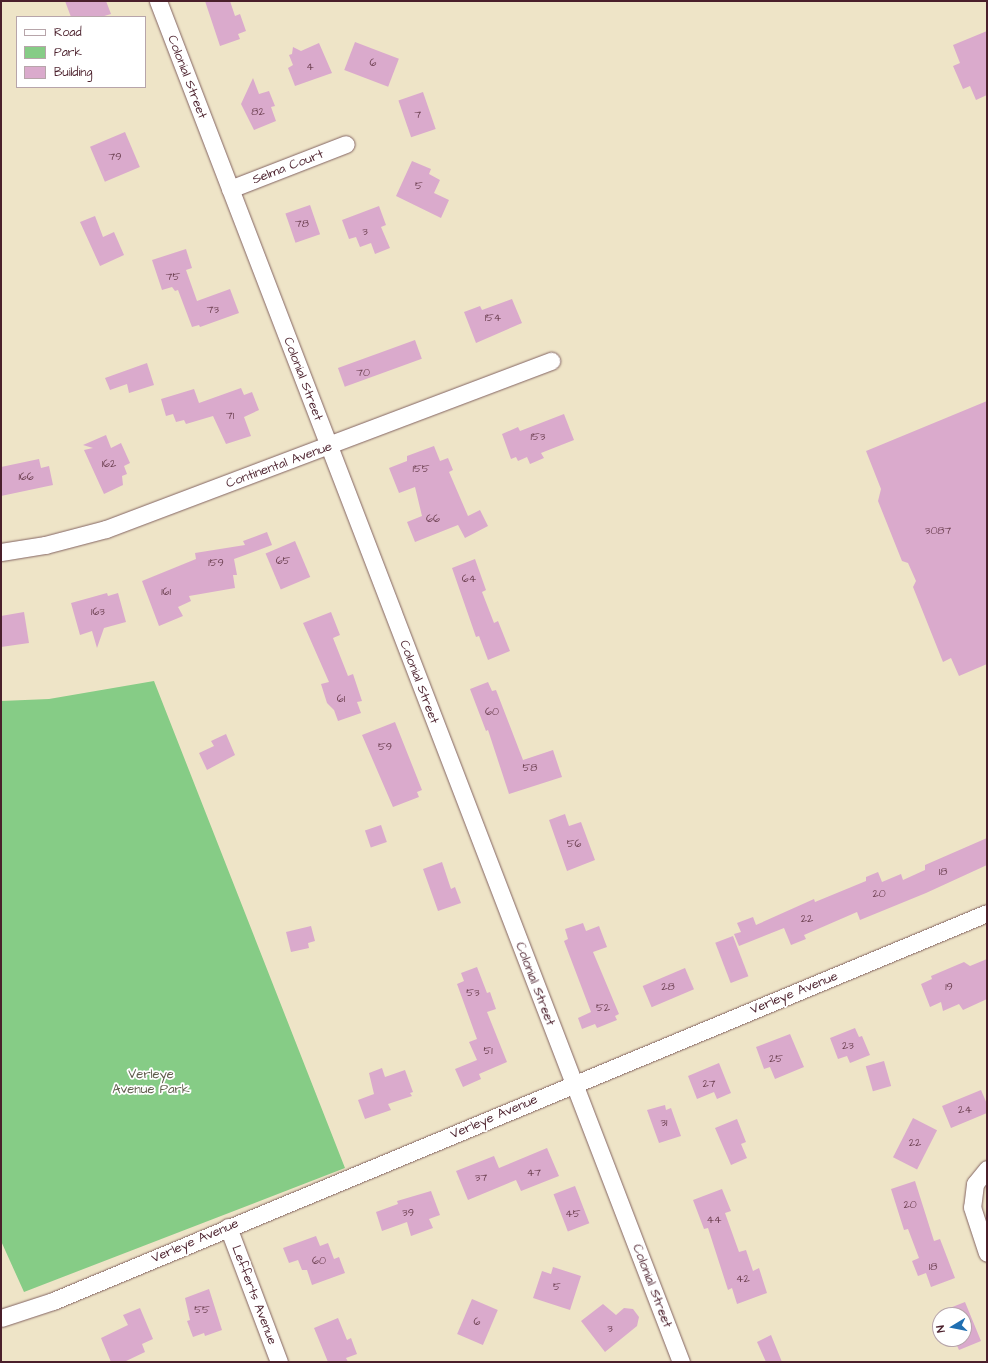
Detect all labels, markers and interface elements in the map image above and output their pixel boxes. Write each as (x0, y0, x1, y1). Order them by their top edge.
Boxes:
legend (16, 16, 146, 88)
text: Road (54, 24, 82, 41)
street label: Colonial Street (164, 33, 210, 121)
text: Park (54, 44, 82, 61)
house number: 6 (370, 56, 376, 70)
house number: 4 (306, 60, 314, 74)
text: Building (54, 64, 92, 81)
house number: 82 (251, 105, 265, 119)
house number: 7 (415, 108, 421, 122)
street label: Selma Court (250, 146, 326, 188)
house number: 79 (108, 150, 122, 164)
house number: 5 (415, 179, 423, 193)
house number: 78 (295, 217, 309, 231)
house number: 3 (362, 225, 368, 239)
house number: 75 (166, 270, 180, 284)
house number: 73 (207, 303, 219, 317)
house number: 154 (485, 311, 501, 325)
street label: Colonial Street (280, 335, 326, 423)
house number: 70 (356, 366, 370, 380)
house number: 71 (226, 409, 234, 423)
house number: 153 (531, 430, 545, 444)
street label: Continental Avenue (224, 439, 334, 491)
house number: 162 (102, 457, 116, 471)
house number: 155 (413, 462, 429, 476)
house number: 166 (18, 470, 34, 484)
house number: 66 (426, 512, 440, 526)
house number: 3087 (925, 524, 951, 538)
house number: 65 (276, 554, 290, 568)
house number: 159 (208, 556, 224, 570)
house number: 64 (462, 572, 476, 586)
house number: 161 (161, 585, 171, 599)
house number: 163 (91, 605, 105, 619)
street label: Colonial Street (396, 638, 442, 726)
house number: 61 (337, 692, 345, 706)
house number: 60 (485, 705, 499, 719)
house number: 59 (378, 740, 392, 754)
house number: 58 (523, 761, 537, 775)
house number: 56 (567, 837, 581, 851)
house number: 18 (939, 865, 947, 879)
house number: 20 (872, 887, 886, 901)
house number: 22 (801, 912, 813, 926)
street label: Colonial Street (512, 940, 558, 1028)
street label: Verleye Avenue (748, 968, 840, 1018)
house number: 28 (661, 980, 675, 994)
house number: 19 (945, 980, 953, 994)
house number: 53 (466, 986, 480, 1000)
house number: 52 (596, 1001, 610, 1015)
house number: 23 (842, 1039, 854, 1053)
house number: 51 (483, 1044, 493, 1058)
house number: 25 (769, 1052, 783, 1066)
park label: Verleye Avenue Park (112, 1067, 190, 1098)
house number: 27 (702, 1077, 716, 1091)
street label: Verleye Avenue (448, 1092, 540, 1142)
house number: 24 (958, 1103, 972, 1117)
house number: 31 (660, 1116, 668, 1130)
house number: 22 (909, 1136, 921, 1150)
house number: 47 (527, 1166, 541, 1180)
house number: 37 (475, 1171, 487, 1185)
house number: 20 (903, 1198, 917, 1212)
house number: 39 (402, 1206, 414, 1220)
house number: 45 (565, 1207, 581, 1221)
house number: 44 (707, 1213, 721, 1227)
street label: Verleye Avenue (149, 1216, 241, 1266)
street label: Colonial Street (629, 1242, 675, 1330)
street label: Lefferts Avenue (228, 1243, 280, 1347)
house number: 60 (312, 1254, 326, 1268)
house number: 18 (929, 1260, 937, 1274)
house number: 42 (736, 1272, 750, 1286)
house number: 5 (553, 1280, 561, 1294)
house number: 55 (194, 1303, 210, 1317)
north arrow (932, 1307, 972, 1347)
house number: 6 (474, 1315, 480, 1329)
house number: 3 (607, 1322, 613, 1336)
text: N (933, 1324, 949, 1334)

